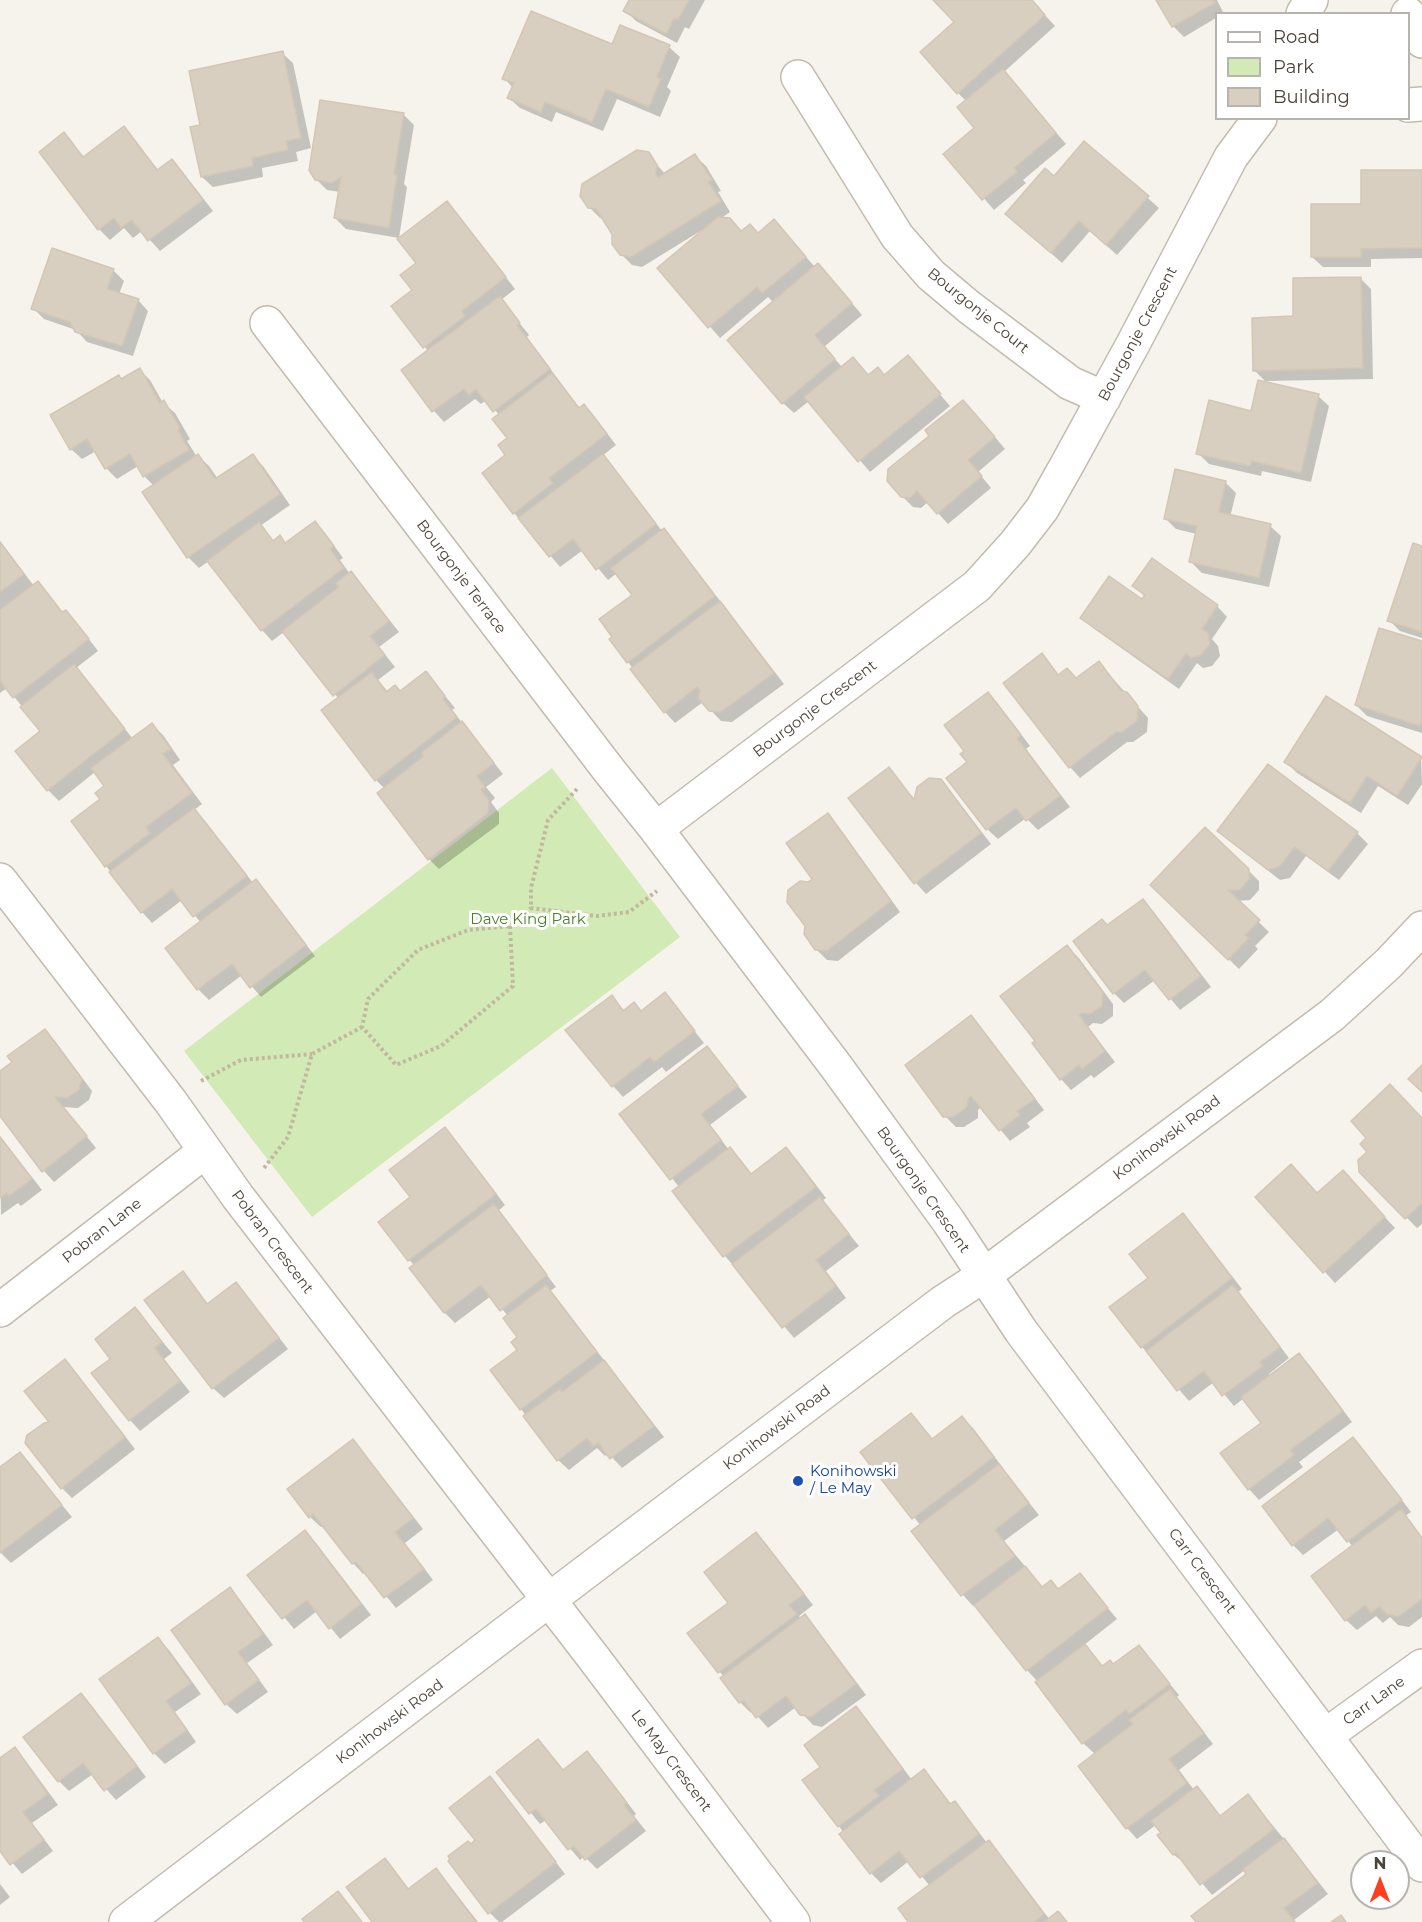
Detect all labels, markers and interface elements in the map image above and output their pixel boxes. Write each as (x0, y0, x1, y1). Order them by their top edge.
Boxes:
legend (1215, 12, 1410, 120)
text: Road (1273, 26, 1320, 48)
text: Park (1273, 56, 1314, 78)
text: Building (1273, 86, 1350, 108)
street label: Bourgonje Court (924, 264, 1032, 358)
street label: Bourgonje Crescent (1095, 264, 1181, 404)
street label: Bourgonje Terrace (412, 517, 510, 637)
street label: Bourgonje Crescent (750, 657, 880, 761)
park label: Dave King Park (470, 911, 586, 929)
street label: Konihowski Road (1110, 1092, 1224, 1184)
street label: Bourgonje Crescent (873, 1123, 973, 1257)
street label: Pobran Crescent (227, 1187, 317, 1297)
street label: Pobran Lane (59, 1195, 145, 1267)
street label: Konihowski Road (720, 1382, 834, 1474)
place label: Konihowski / Le May (810, 1463, 897, 1498)
marker: Konihowski / Le May (791, 1474, 805, 1488)
street label: Carr Crescent (1164, 1525, 1240, 1617)
street label: Carr Lane (1340, 1673, 1408, 1729)
street label: Konihowski Road (333, 1676, 447, 1768)
street label: Le May Crescent (627, 1706, 715, 1816)
north arrow (1350, 1850, 1410, 1910)
text: N (1374, 1854, 1386, 1873)

